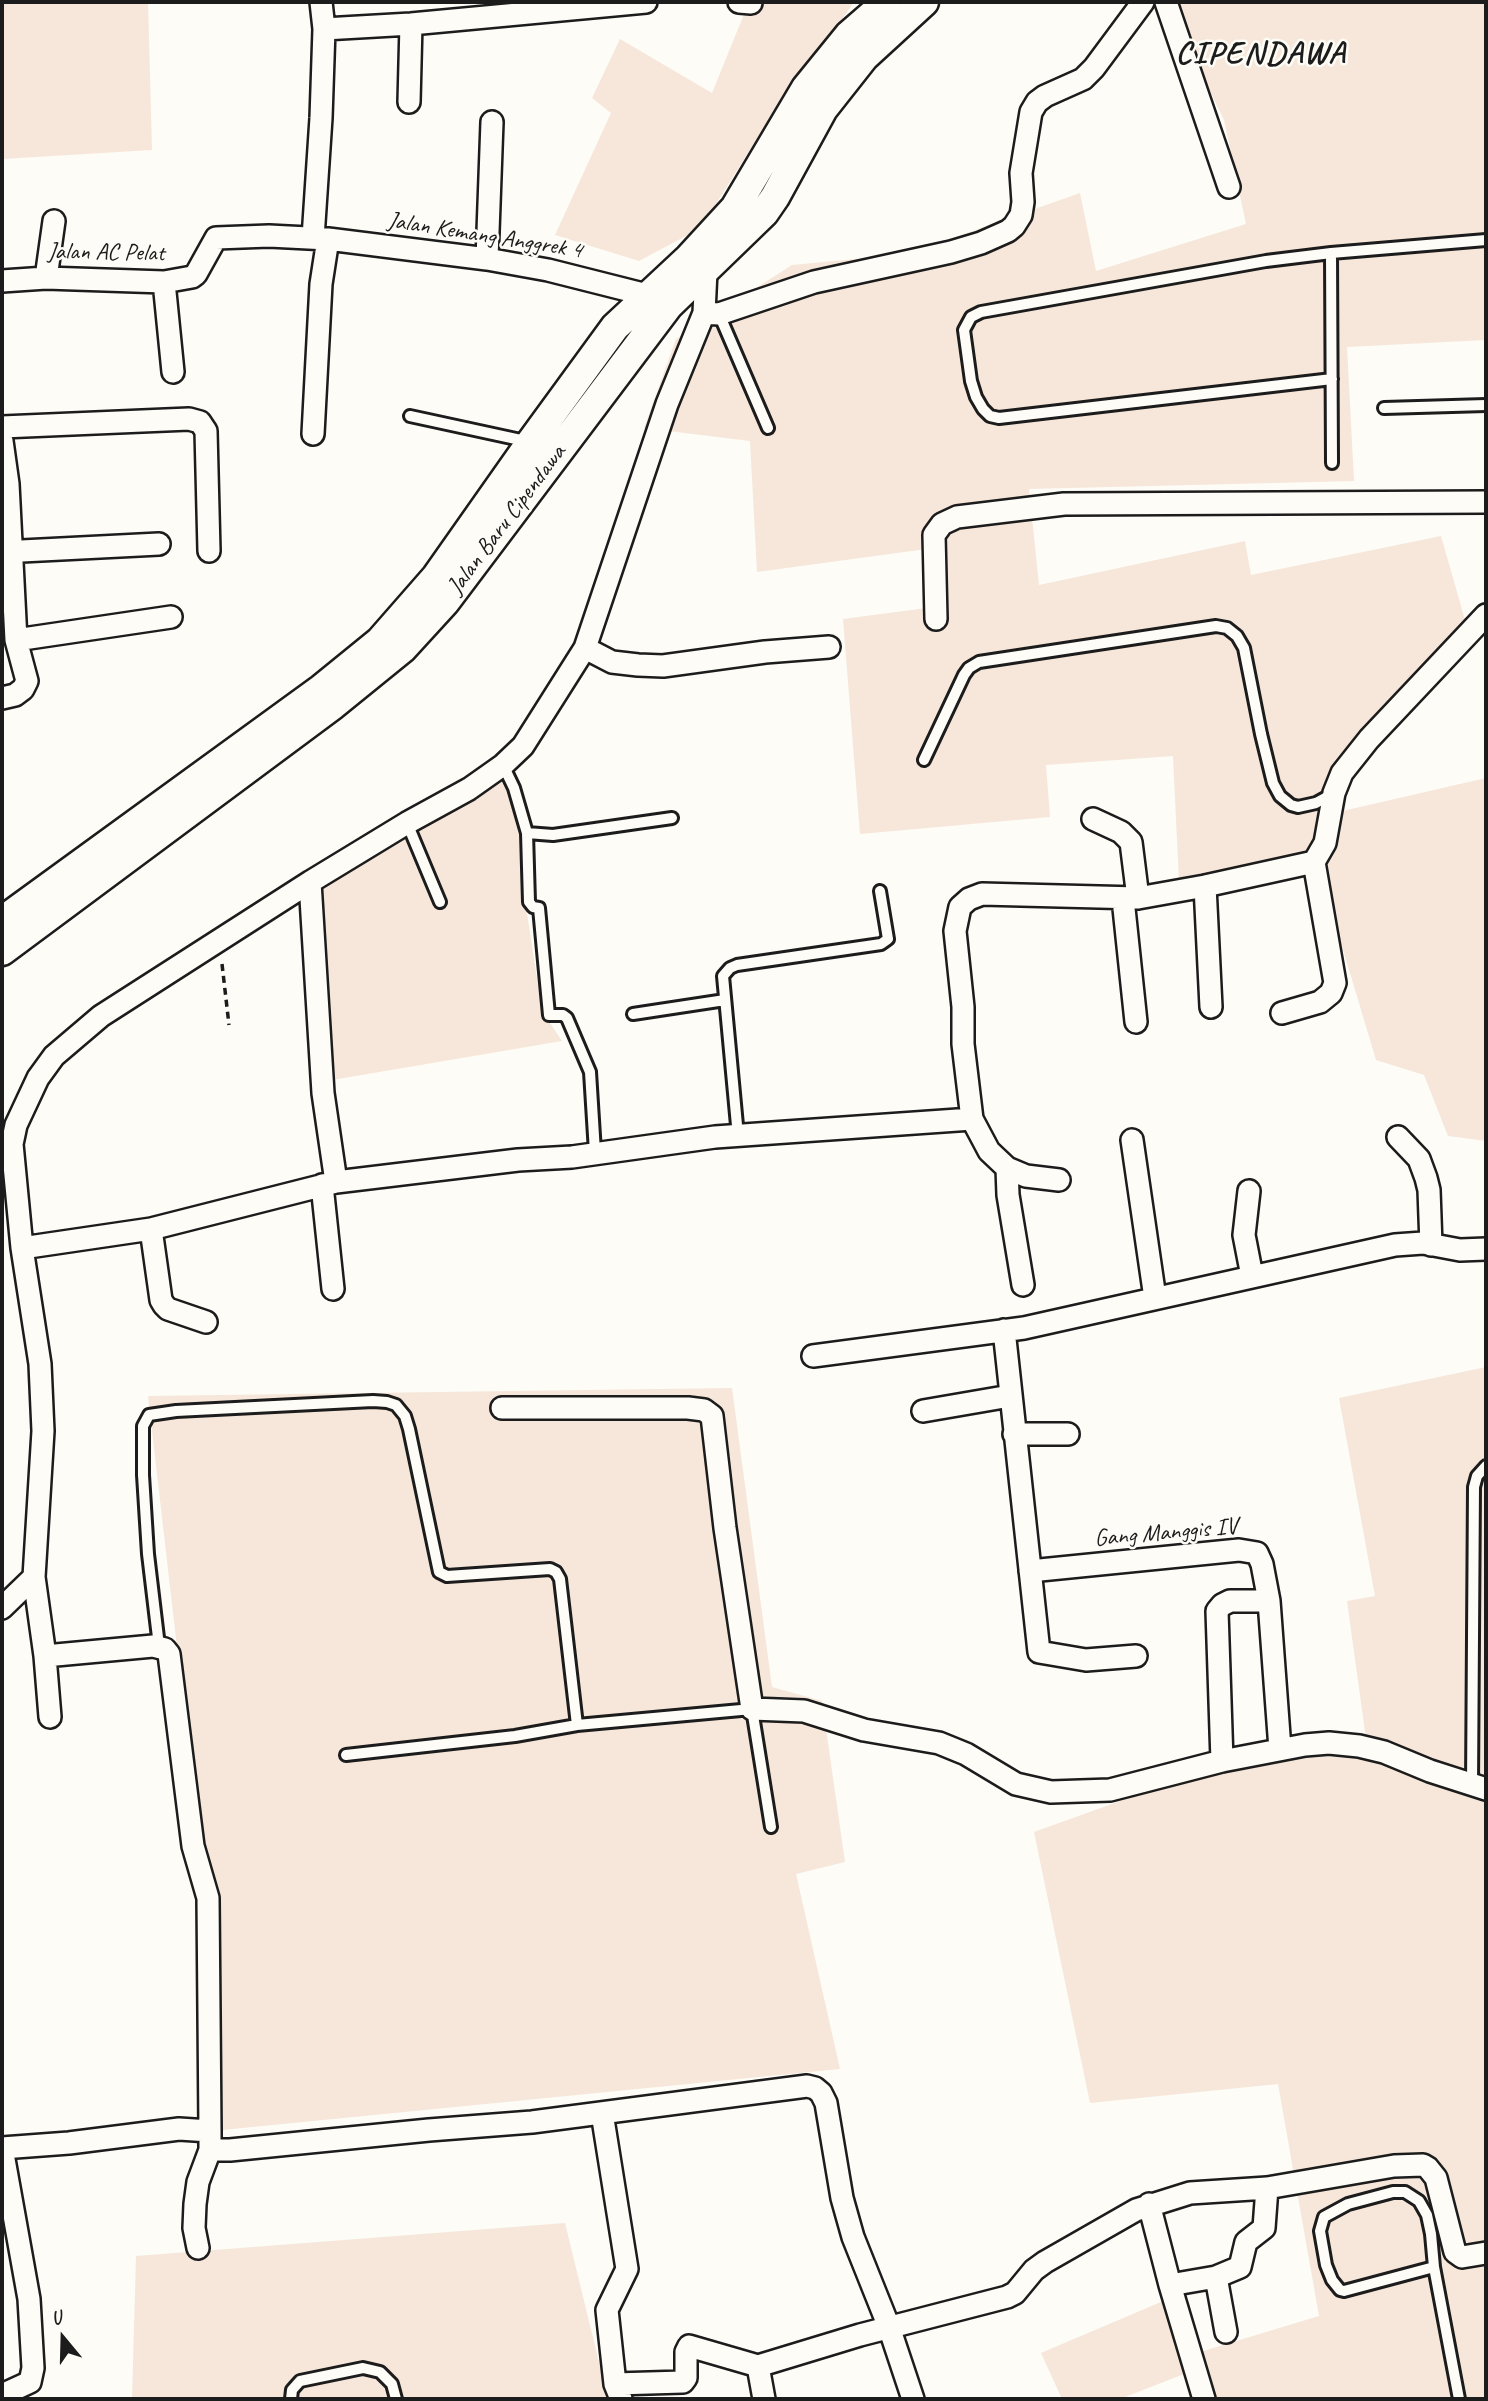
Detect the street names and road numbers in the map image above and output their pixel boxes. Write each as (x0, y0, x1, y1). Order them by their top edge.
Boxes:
street label: Jalan Kemang Anggrek 4 (386, 206, 584, 266)
street label: Jalan AC Pelat (47, 238, 165, 268)
street label: Jalan Baru Cipendawa (441, 440, 573, 600)
street label: Gang Manggis IV (1093, 1512, 1239, 1554)

